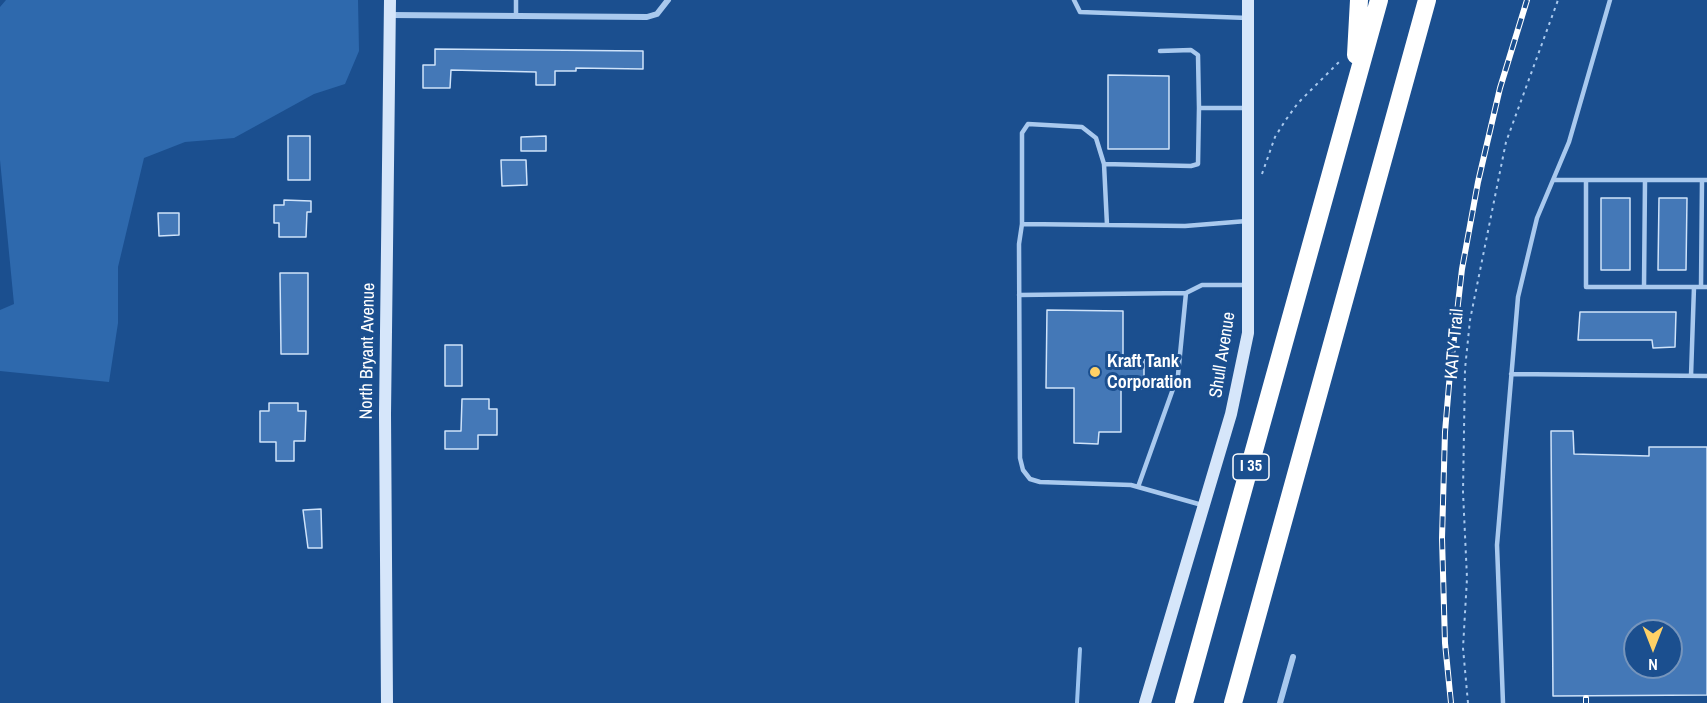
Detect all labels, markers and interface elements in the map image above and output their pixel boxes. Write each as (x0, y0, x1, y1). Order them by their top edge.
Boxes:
street label: North Bryant Avenue (356, 282, 380, 420)
street label: KATY Trail (1441, 308, 1469, 380)
street label: Shull Avenue (1206, 310, 1240, 400)
place label: Kraft Tank Corporation (1107, 351, 1191, 394)
marker: Kraft Tank Corporation (1088, 365, 1102, 379)
road number: I 35 (1233, 454, 1269, 480)
north arrow (1623, 619, 1683, 679)
text: N (1648, 654, 1658, 676)

